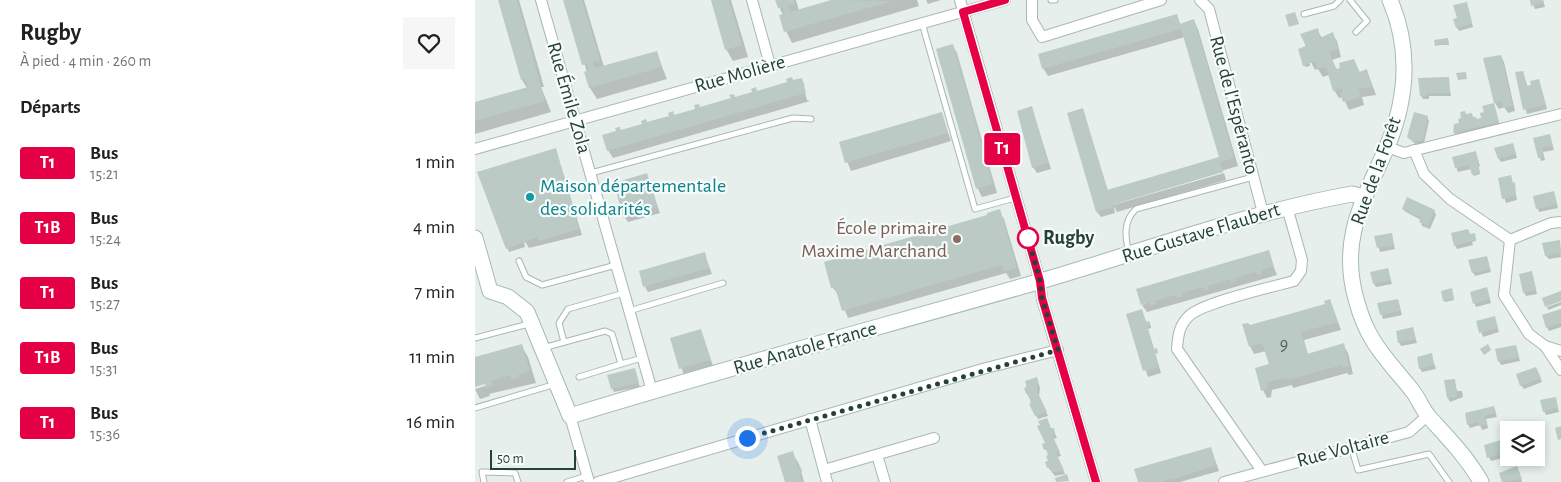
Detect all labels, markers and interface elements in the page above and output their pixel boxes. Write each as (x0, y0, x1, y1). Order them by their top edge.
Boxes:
button: heart (403, 17, 455, 69)
text: Rugby (20, 21, 81, 45)
street label: Rue de l'Espéranto (1206, 34, 1262, 176)
street label: Rue Émile Zola (544, 40, 595, 156)
street label: Rue Molière (692, 52, 788, 96)
text: À pied · 4 min · 260 m (20, 53, 151, 69)
text: Départs (20, 98, 81, 117)
street label: Rue de la Forêt (1347, 114, 1405, 228)
line badge: T1 (979, 133, 1025, 165)
text: T1 (994, 140, 1010, 158)
text: Bus (90, 144, 118, 163)
text: 1 min (416, 153, 455, 172)
text: T1 (40, 154, 55, 172)
text: 15:21 (90, 166, 119, 182)
place label: Maison départementale des solidarités (540, 176, 726, 219)
marker: Maison départementale des solidarités (524, 191, 536, 203)
street label: Rue Gustave Flaubert (1120, 199, 1283, 267)
text: Bus (90, 209, 118, 228)
place label: École primaire Maxime Marchand (801, 217, 947, 261)
text: 4 min (413, 218, 455, 237)
text: T1B (35, 219, 60, 237)
marker: Rugby (1017, 227, 1039, 249)
place label: Rugby (1043, 228, 1094, 248)
text: 15:24 (90, 231, 121, 247)
marker: École primaire Maxime Marchand (951, 233, 963, 245)
text: Bus (90, 274, 118, 293)
text: 7 min (414, 283, 455, 302)
text: T1 (40, 284, 55, 302)
text: 15:27 (90, 296, 120, 312)
street label: Rue Anatole France (731, 318, 879, 378)
house number: 9 (1280, 336, 1288, 354)
text: Bus (90, 339, 118, 358)
text: 11 min (409, 348, 455, 367)
text: T1B (35, 349, 60, 367)
text: 15:31 (90, 361, 118, 377)
text: Bus (90, 404, 118, 423)
text: 16 min (407, 413, 455, 432)
text: T1 (40, 414, 55, 432)
map controls (1500, 421, 1545, 466)
button: layers (1500, 421, 1545, 466)
text: 15:36 (90, 426, 120, 442)
your location (735, 426, 760, 451)
street label: Rue Voltaire (1295, 427, 1391, 471)
scale bar (490, 447, 576, 470)
text: 50 m (497, 452, 524, 466)

